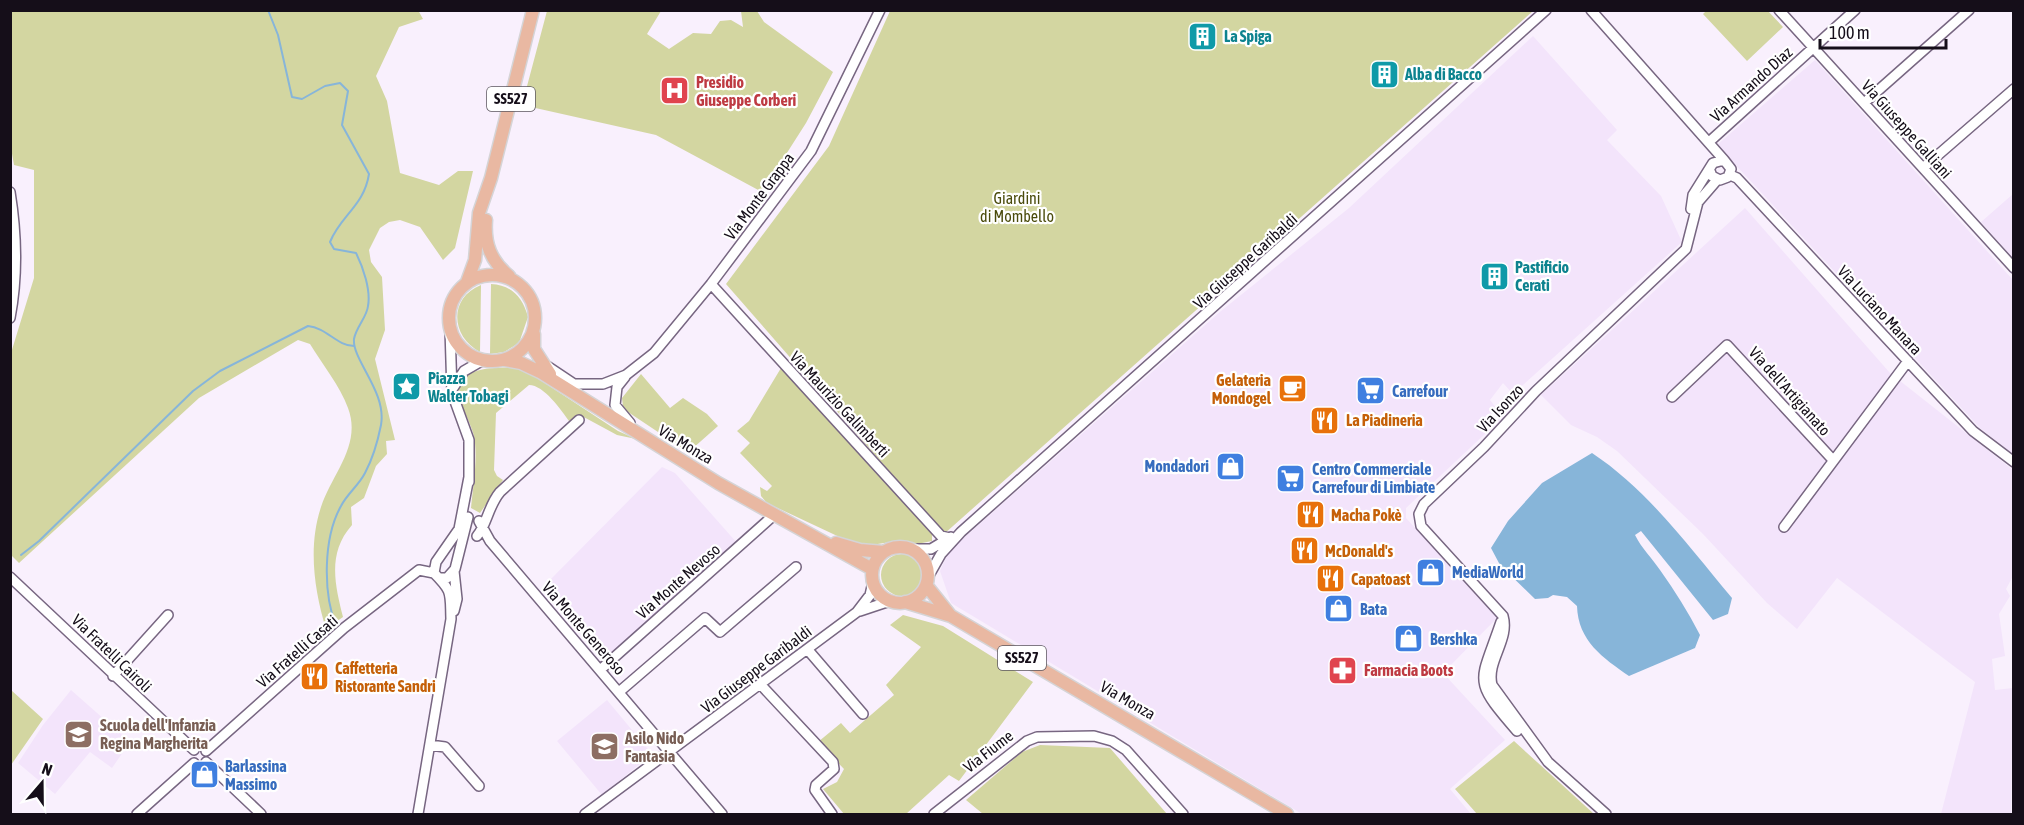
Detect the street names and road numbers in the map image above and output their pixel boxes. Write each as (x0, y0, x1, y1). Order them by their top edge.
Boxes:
street label: Via Armando Diaz (1706, 43, 1796, 125)
street label: Via Giuseppe Galliani (1858, 76, 1956, 182)
road number: SS527 (487, 87, 535, 111)
street label: Via Monte Grappa (721, 149, 798, 244)
street label: Via Giuseppe Garibaldi (1189, 210, 1301, 313)
street label: Via Luciano Manara (1834, 262, 1926, 358)
street label: Via dell'Artigianato (1745, 343, 1834, 440)
street label: Via Maurizio Galimberti (786, 348, 894, 460)
street label: Via Isonzo (1473, 380, 1527, 436)
street label: Via Monza (655, 421, 717, 467)
street label: Via Monte Nevoso (633, 540, 723, 622)
street label: Via Monte Generoso (539, 578, 629, 678)
street label: Via Fratelli Cairoli (68, 611, 156, 695)
street label: Via Fratelli Casati (253, 611, 341, 691)
street label: Via Giuseppe Garibaldi (697, 622, 815, 717)
road number: SS527 (998, 646, 1046, 670)
street label: Via Monza (1097, 677, 1159, 723)
street label: Via Fiume (960, 726, 1016, 776)

